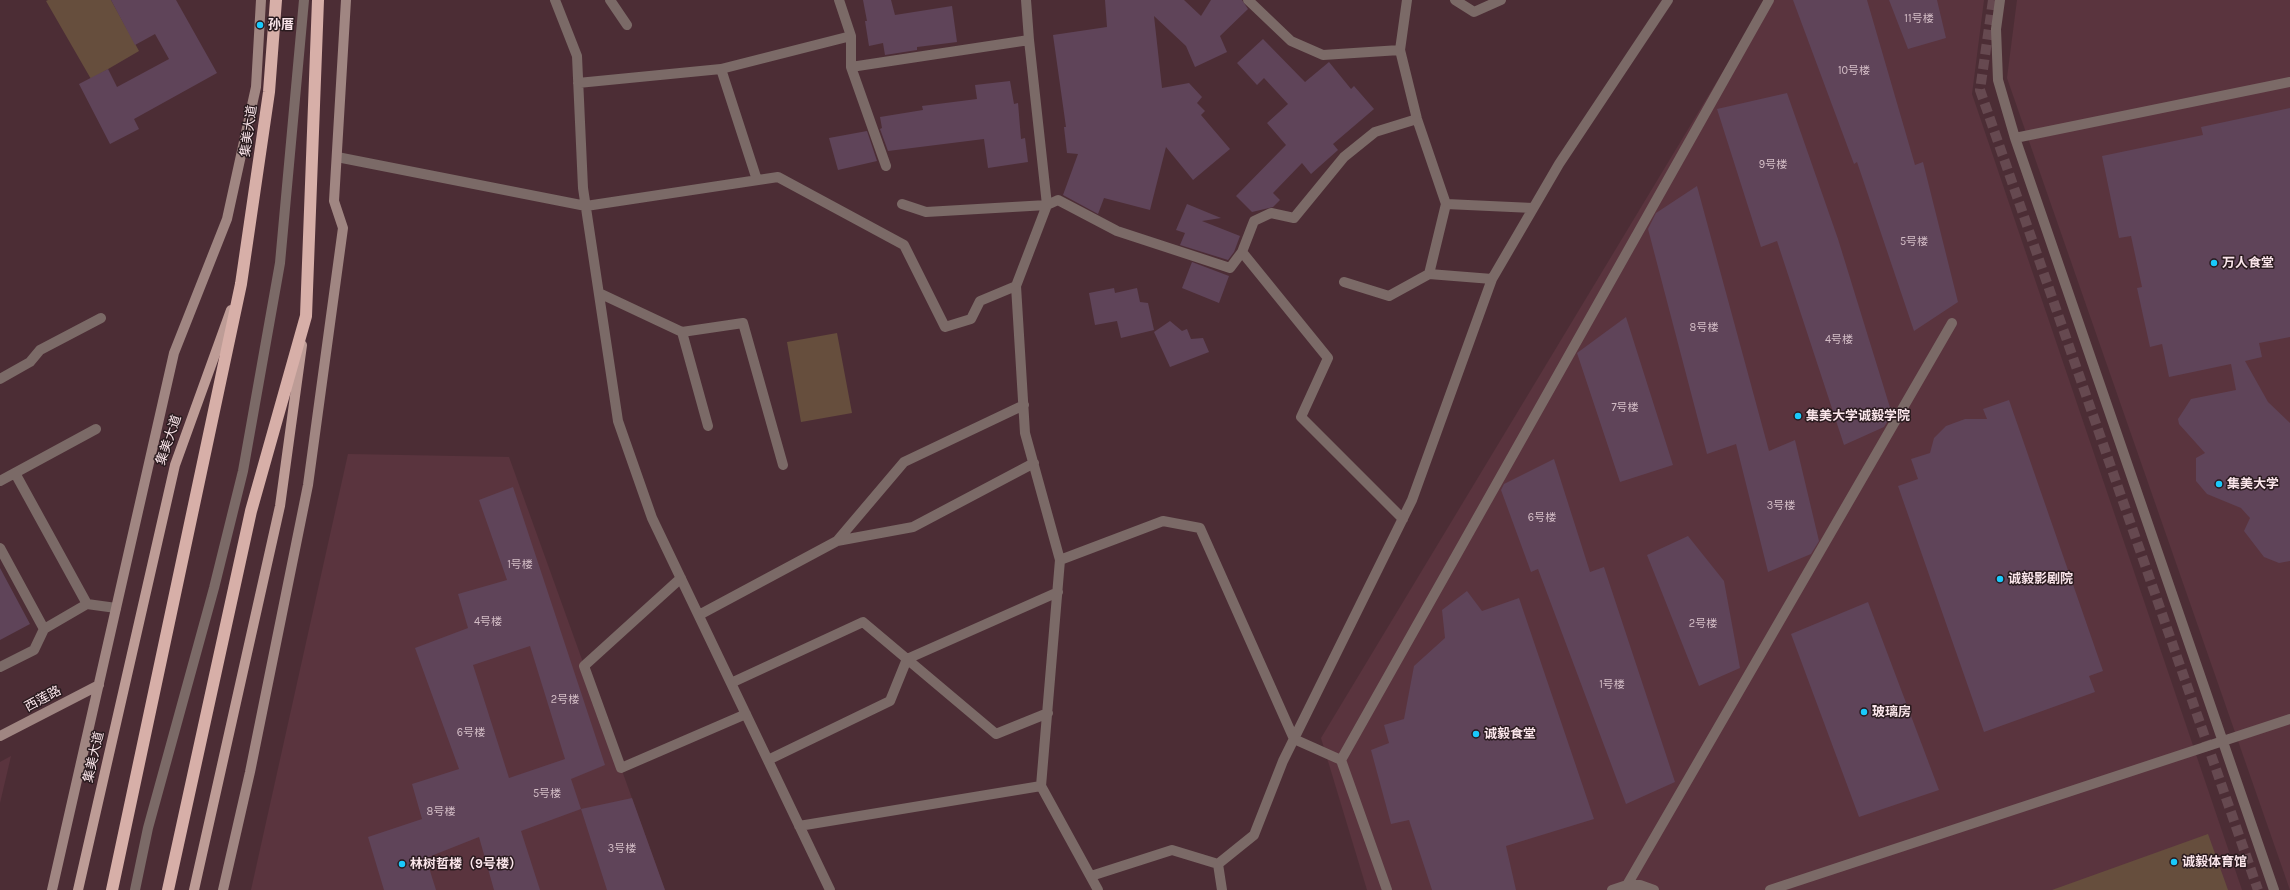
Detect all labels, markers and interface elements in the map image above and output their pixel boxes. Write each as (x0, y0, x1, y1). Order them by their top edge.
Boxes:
house number: 11号楼 (1904, 12, 1934, 26)
place label: 孙厝 (268, 17, 294, 33)
marker: 孙厝 (255, 20, 265, 30)
house number: 10号楼 (1838, 64, 1870, 78)
street label: 集美大道 (238, 104, 260, 158)
house number: 9号楼 (1759, 158, 1787, 172)
house number: 5号楼 (1900, 235, 1928, 249)
place label: 万人食堂 (2222, 255, 2274, 271)
marker: 万人食堂 (2209, 258, 2219, 268)
house number: 8号楼 (1690, 321, 1718, 335)
house number: 4号楼 (1825, 333, 1853, 347)
house number: 7号楼 (1611, 401, 1639, 415)
place label: 集美大学诚毅学院 (1806, 408, 1910, 424)
marker: 集美大学诚毅学院 (1793, 411, 1803, 421)
street label: 集美大道 (153, 413, 185, 467)
place label: 集美大学 (2227, 476, 2279, 492)
marker: 集美大学 (2214, 479, 2224, 489)
house number: 3号楼 (1767, 499, 1795, 513)
house number: 6号楼 (1528, 511, 1556, 525)
house number: 1号楼 (507, 558, 533, 572)
place label: 诚毅影剧院 (2008, 571, 2073, 587)
marker: 诚毅影剧院 (1995, 574, 2005, 584)
house number: 4号楼 (474, 615, 502, 629)
house number: 2号楼 (1689, 617, 1717, 631)
house number: 1号楼 (1599, 678, 1625, 692)
street label: 西莲路 (22, 683, 64, 715)
house number: 2号楼 (551, 693, 579, 707)
place label: 玻璃房 (1872, 704, 1911, 720)
marker: 玻璃房 (1859, 707, 1869, 717)
house number: 6号楼 (457, 726, 485, 740)
place label: 诚毅食堂 (1484, 726, 1536, 742)
marker: 诚毅食堂 (1471, 729, 1481, 739)
street label: 集美大道 (81, 730, 107, 784)
house number: 5号楼 (533, 787, 561, 801)
house number: 8号楼 (427, 805, 455, 819)
house number: 3号楼 (608, 842, 636, 856)
place label: 诚毅体育馆 (2182, 854, 2247, 870)
place label: 林树哲楼（9号楼） (410, 856, 522, 872)
marker: 诚毅体育馆 (2169, 857, 2179, 867)
marker: 林树哲楼（9号楼） (397, 859, 407, 869)

